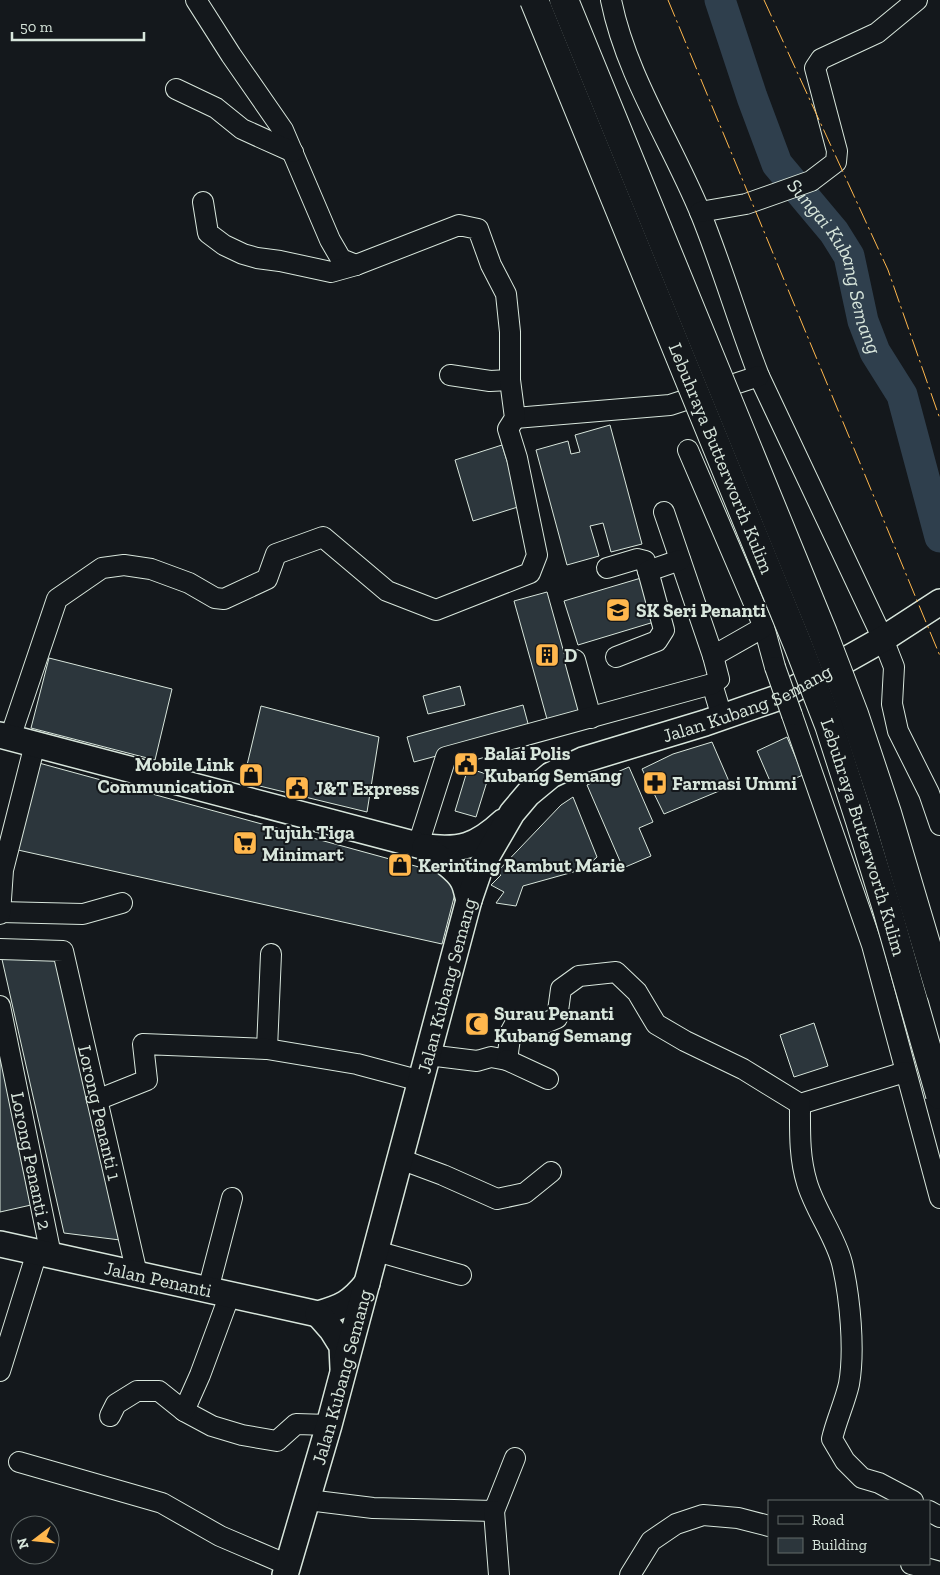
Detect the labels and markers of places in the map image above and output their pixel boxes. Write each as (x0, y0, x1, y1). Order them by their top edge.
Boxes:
school or university icon: SK Seri Penanti (605, 597, 631, 623)
place label: SK Seri Penanti (636, 599, 766, 622)
building icon: D (534, 642, 560, 668)
place label: D (564, 644, 577, 667)
place label: Balai Polis Kubang Semang (484, 742, 622, 787)
public building icon: Balai Polis Kubang Semang (453, 751, 479, 777)
place label: Mobile Link Communication (97, 753, 235, 798)
shop icon: Mobile Link Communication (238, 762, 264, 788)
pharmacy icon: Farmasi Ummi (642, 770, 668, 796)
place label: Farmasi Ummi (672, 772, 797, 795)
public building icon: J&T Express (284, 775, 310, 801)
place label: J&T Express (314, 777, 420, 800)
place label: Tujuh Tiga Minimart (262, 821, 355, 866)
supermarket icon: Tujuh Tiga Minimart (232, 830, 258, 856)
shop icon: Kerinting Rambut Marie (387, 852, 413, 878)
place label: Kerinting Rambut Marie (418, 854, 625, 877)
place label: Surau Penanti Kubang Semang (494, 1002, 632, 1047)
mosque icon: Surau Penanti Kubang Semang (464, 1011, 490, 1037)

